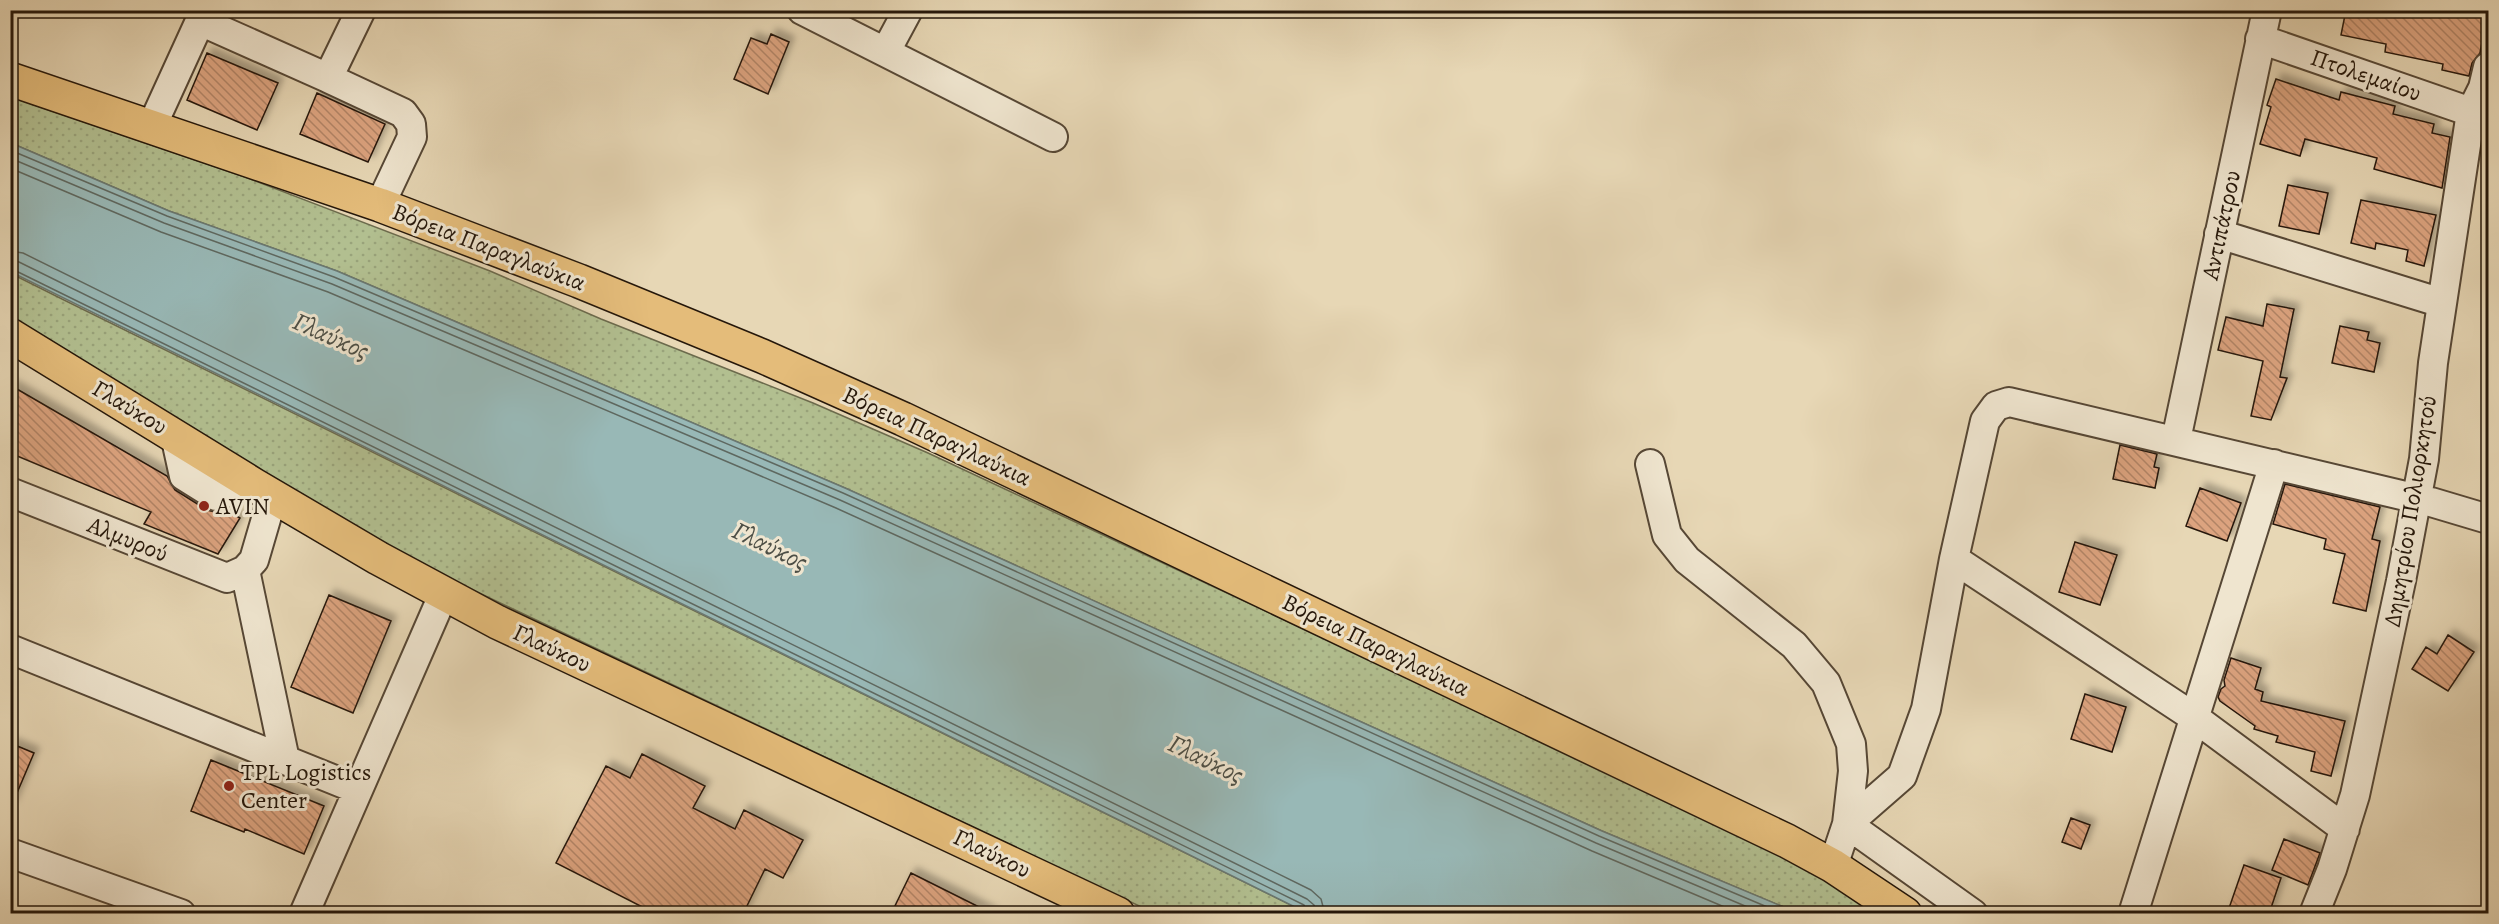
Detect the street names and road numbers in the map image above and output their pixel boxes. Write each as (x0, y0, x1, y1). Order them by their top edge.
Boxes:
street label: Πτολεμαίου (2306, 41, 2426, 109)
street label: Αντιπάτρου (2194, 167, 2248, 284)
street label: Βόρεια Παραγλαύκια (388, 195, 590, 299)
street label: Γλαύκου (86, 372, 174, 442)
street label: Βόρεια Παραγλαύκια (838, 378, 1037, 494)
street label: Δημητρίου Πολιορκητού (2376, 393, 2444, 629)
street label: Αλμυρού (82, 508, 173, 570)
street label: Βόρεια Παραγλαύκια (1277, 586, 1475, 704)
street label: Γλαύκου (508, 616, 596, 680)
street label: Γλαύκου (948, 821, 1036, 885)

